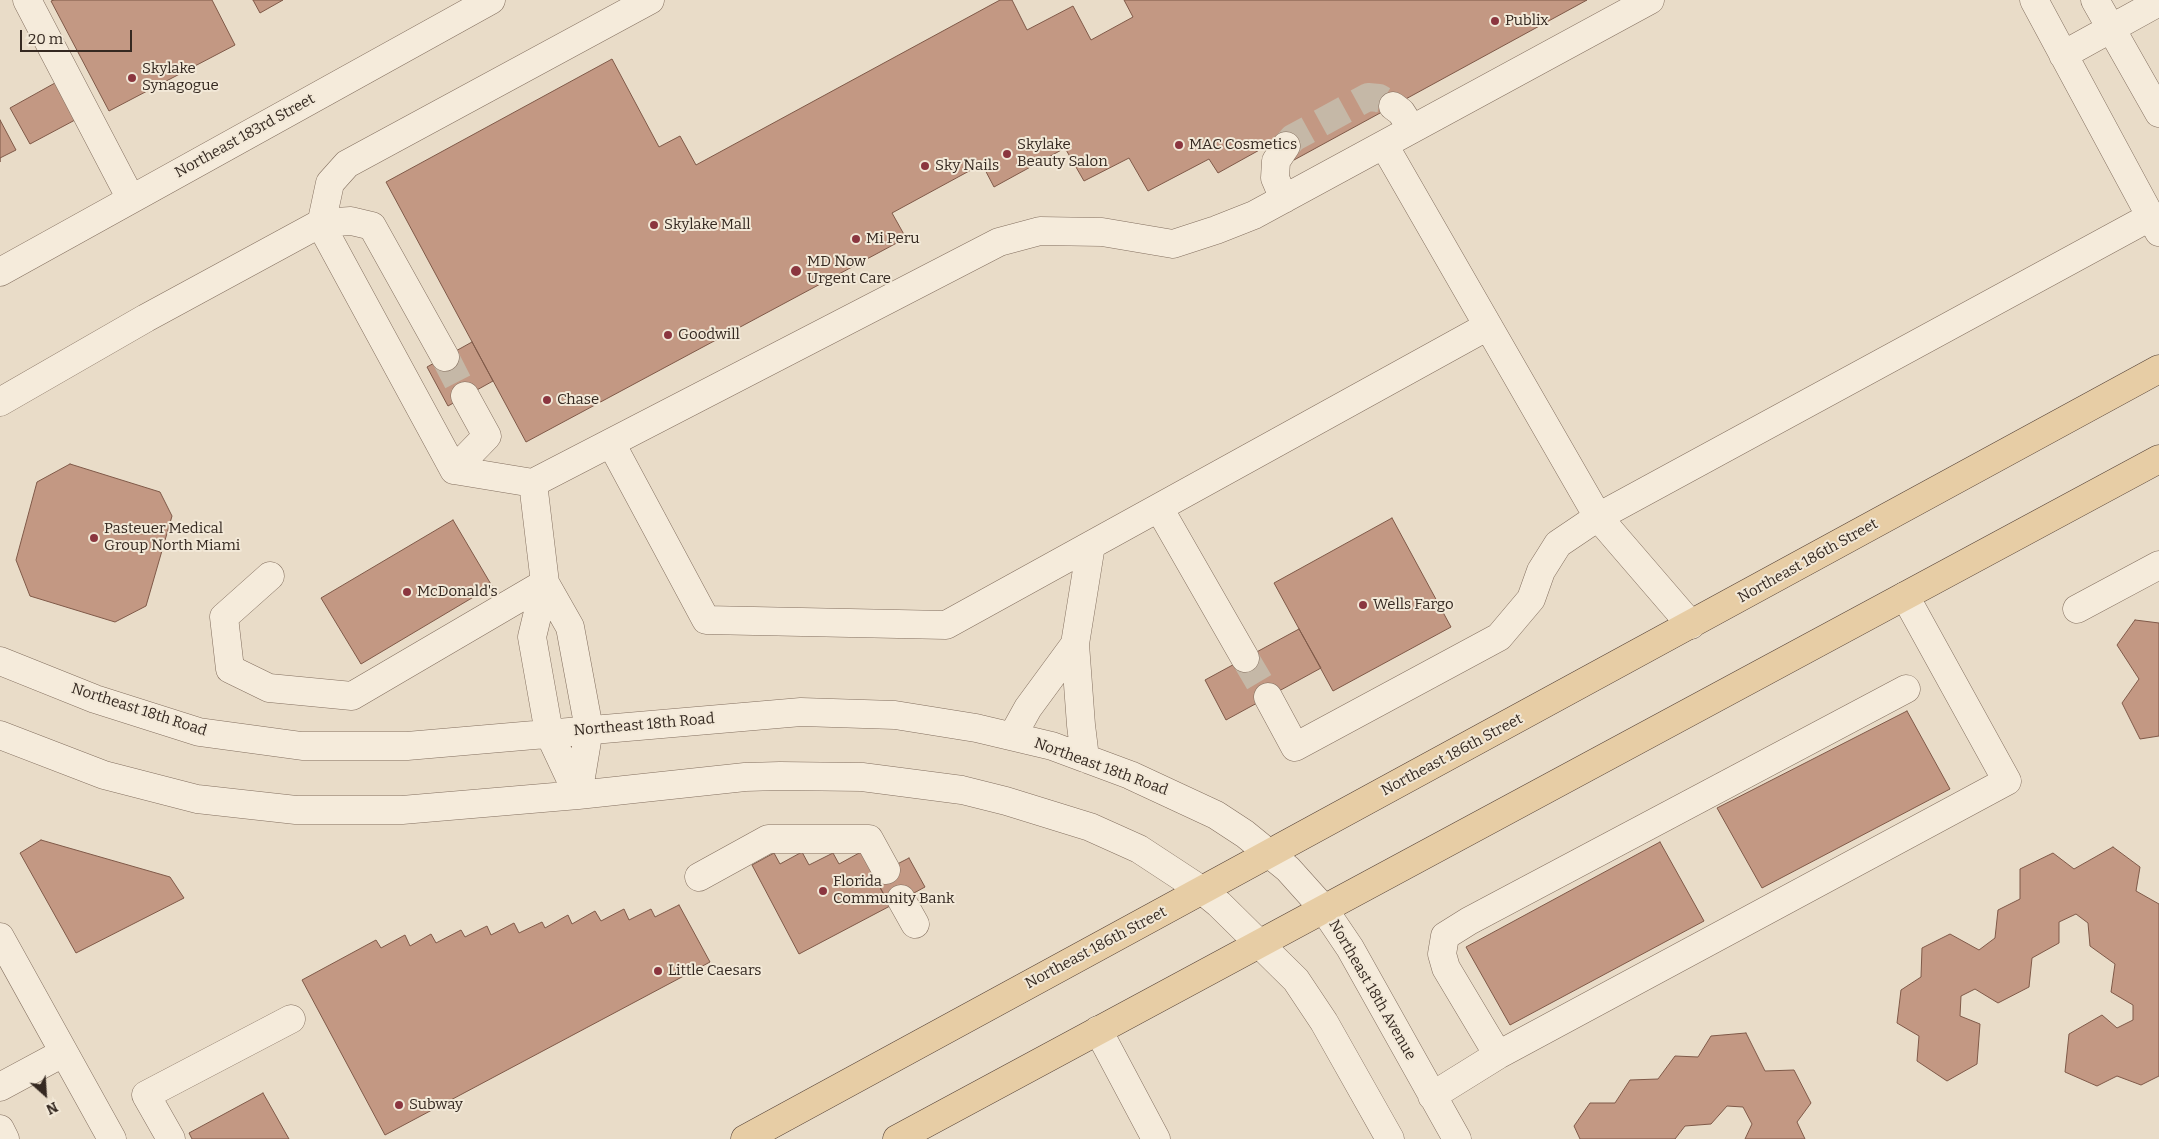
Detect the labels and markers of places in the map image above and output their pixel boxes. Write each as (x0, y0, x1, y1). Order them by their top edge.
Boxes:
place label: Publix (1505, 12, 1549, 30)
marker: Publix (1489, 15, 1501, 27)
place label: Skylake Synagogue (142, 60, 219, 95)
marker: Skylake Synagogue (126, 72, 138, 84)
place label: Skylake Beauty Salon (1017, 136, 1108, 171)
place label: MAC Cosmetics (1189, 136, 1297, 154)
marker: MAC Cosmetics (1173, 139, 1185, 151)
marker: Skylake Beauty Salon (1001, 148, 1013, 160)
place label: Sky Nails (935, 157, 999, 175)
marker: Sky Nails (919, 160, 931, 172)
place label: Skylake Mall (664, 216, 751, 234)
marker: Skylake Mall (648, 219, 660, 231)
place label: Mi Peru (866, 230, 920, 248)
marker: Mi Peru (850, 233, 862, 245)
place label: MD Now Urgent Care (807, 253, 891, 288)
marker: MD Now Urgent Care (789, 264, 803, 278)
place label: Goodwill (678, 326, 740, 344)
marker: Goodwill (662, 329, 674, 341)
place label: Chase (557, 391, 599, 409)
marker: Chase (541, 394, 553, 406)
place label: Pasteuer Medical Group North Miami (104, 520, 240, 555)
marker: Pasteuer Medical Group North Miami (88, 532, 100, 544)
place label: McDonald's (417, 583, 498, 601)
marker: McDonald's (401, 586, 413, 598)
place label: Wells Fargo (1373, 596, 1454, 614)
marker: Wells Fargo (1357, 599, 1369, 611)
place label: Florida Community Bank (833, 873, 955, 908)
marker: Florida Community Bank (817, 885, 829, 897)
place label: Little Caesars (668, 962, 761, 980)
marker: Little Caesars (652, 965, 664, 977)
place label: Subway (409, 1096, 463, 1114)
marker: Subway (393, 1099, 405, 1111)

